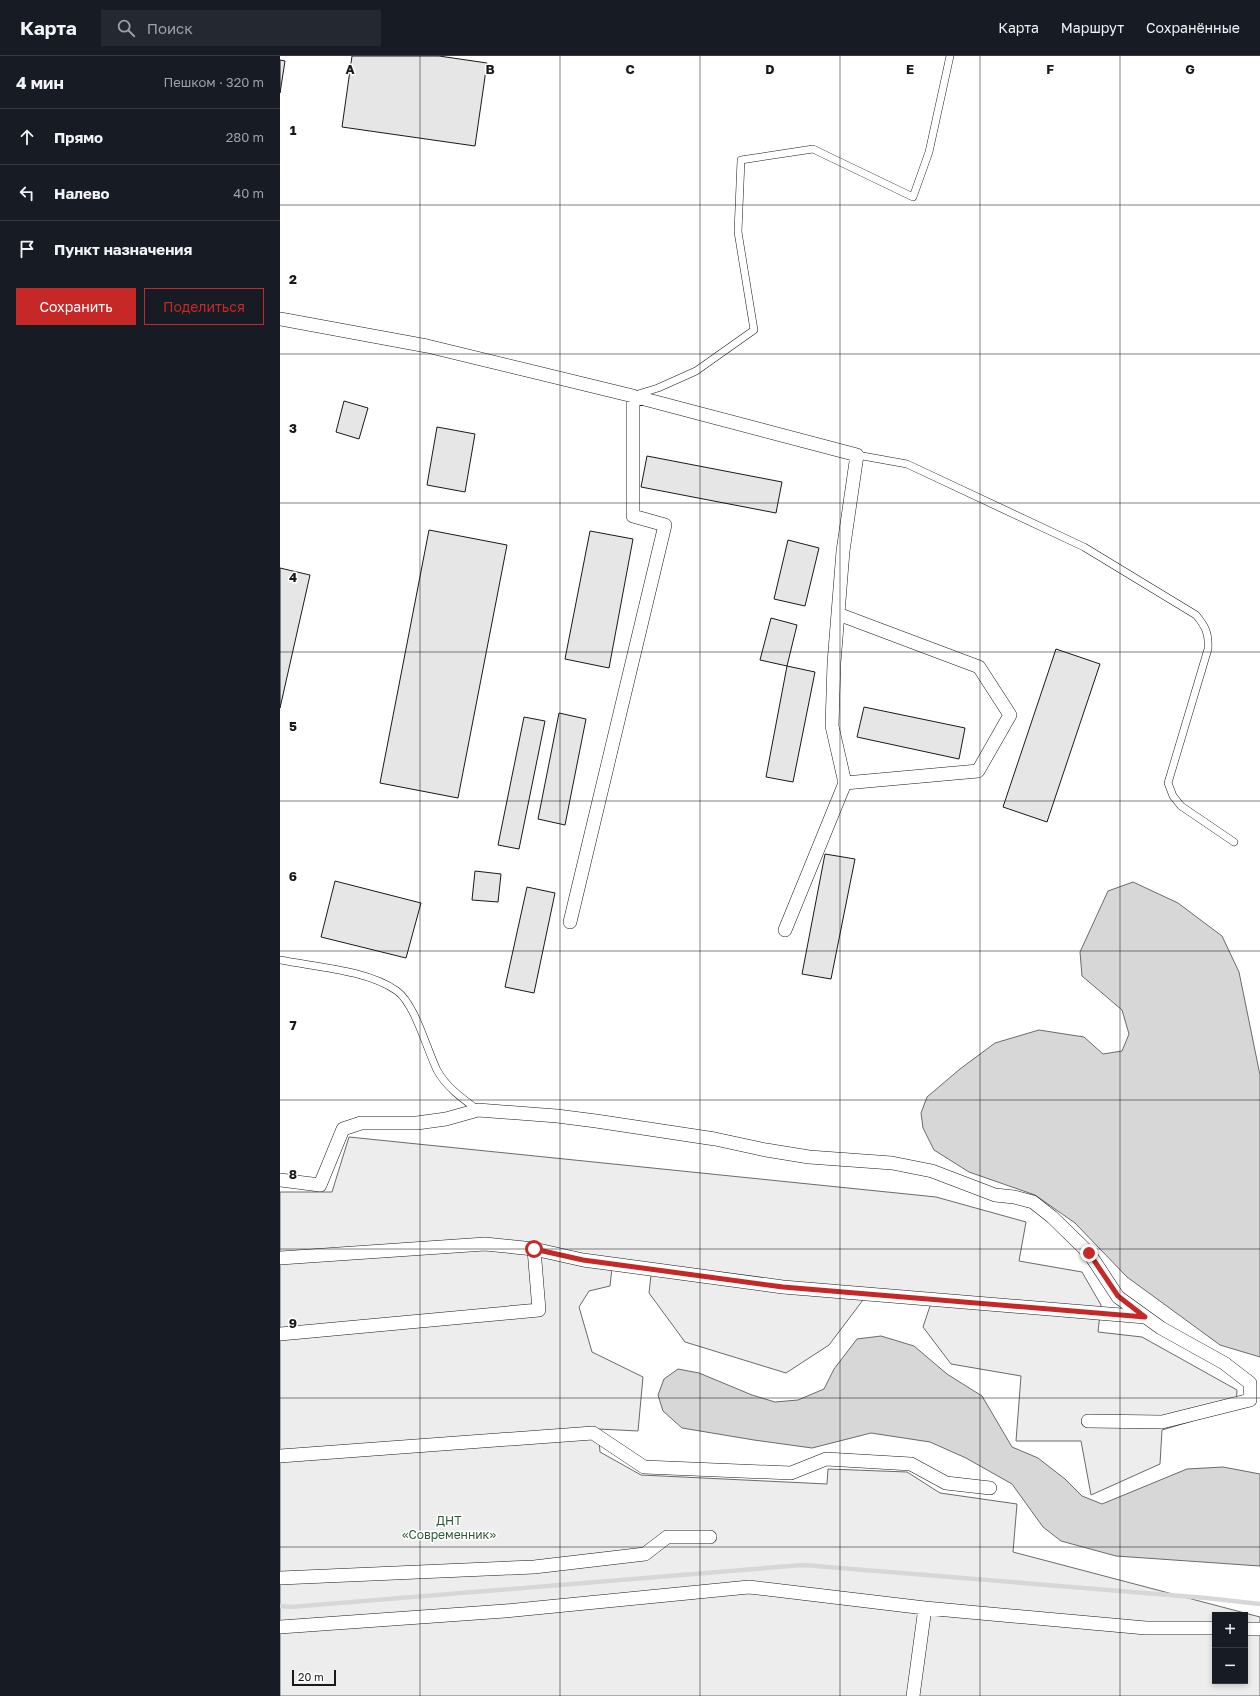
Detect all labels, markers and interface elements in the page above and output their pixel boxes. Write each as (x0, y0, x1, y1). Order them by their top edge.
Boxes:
search box (101, 10, 381, 46)
text: Карта (20, 16, 77, 39)
icon: search (115, 17, 137, 39)
text: Поиск (147, 19, 193, 37)
text: Карта (998, 19, 1039, 36)
text: Маршрут (1061, 19, 1124, 36)
text: Сохранённые (1146, 19, 1240, 36)
text: A (345, 61, 355, 77)
text: B (485, 61, 495, 77)
text: C (625, 61, 635, 77)
text: D (765, 61, 775, 77)
text: E (906, 61, 914, 77)
text: F (1046, 61, 1054, 77)
text: G (1185, 61, 1195, 77)
text: 4 мин (16, 72, 64, 93)
text: Пешком · 320 m (163, 74, 264, 90)
text: 1 (290, 122, 297, 138)
icon: ahead (16, 126, 38, 148)
text: Прямо (54, 128, 103, 146)
text: 280 m (226, 129, 264, 145)
icon: left (16, 182, 38, 204)
text: Налево (54, 184, 110, 202)
text: 40 m (233, 185, 264, 201)
icon: arrive (16, 238, 38, 260)
text: Пункт назначения (54, 240, 192, 258)
text: 2 (289, 271, 297, 287)
button: Сохранить (16, 288, 136, 325)
button: Поделиться (144, 288, 264, 325)
text: 3 (289, 420, 297, 436)
text: 4 (289, 569, 297, 585)
text: 5 (289, 718, 297, 734)
text: 6 (289, 868, 297, 884)
text: 7 (289, 1017, 297, 1033)
text: 8 (289, 1166, 297, 1182)
route start (525, 1240, 543, 1258)
route end (1080, 1244, 1098, 1262)
text: 9 (289, 1315, 297, 1331)
park label: ДНТ «Современник» (402, 1513, 496, 1542)
map controls (1212, 1612, 1248, 1684)
button: + (1212, 1612, 1248, 1648)
button: − (1212, 1648, 1248, 1684)
scale bar (292, 1668, 336, 1687)
text: 20 m (298, 1670, 324, 1683)

